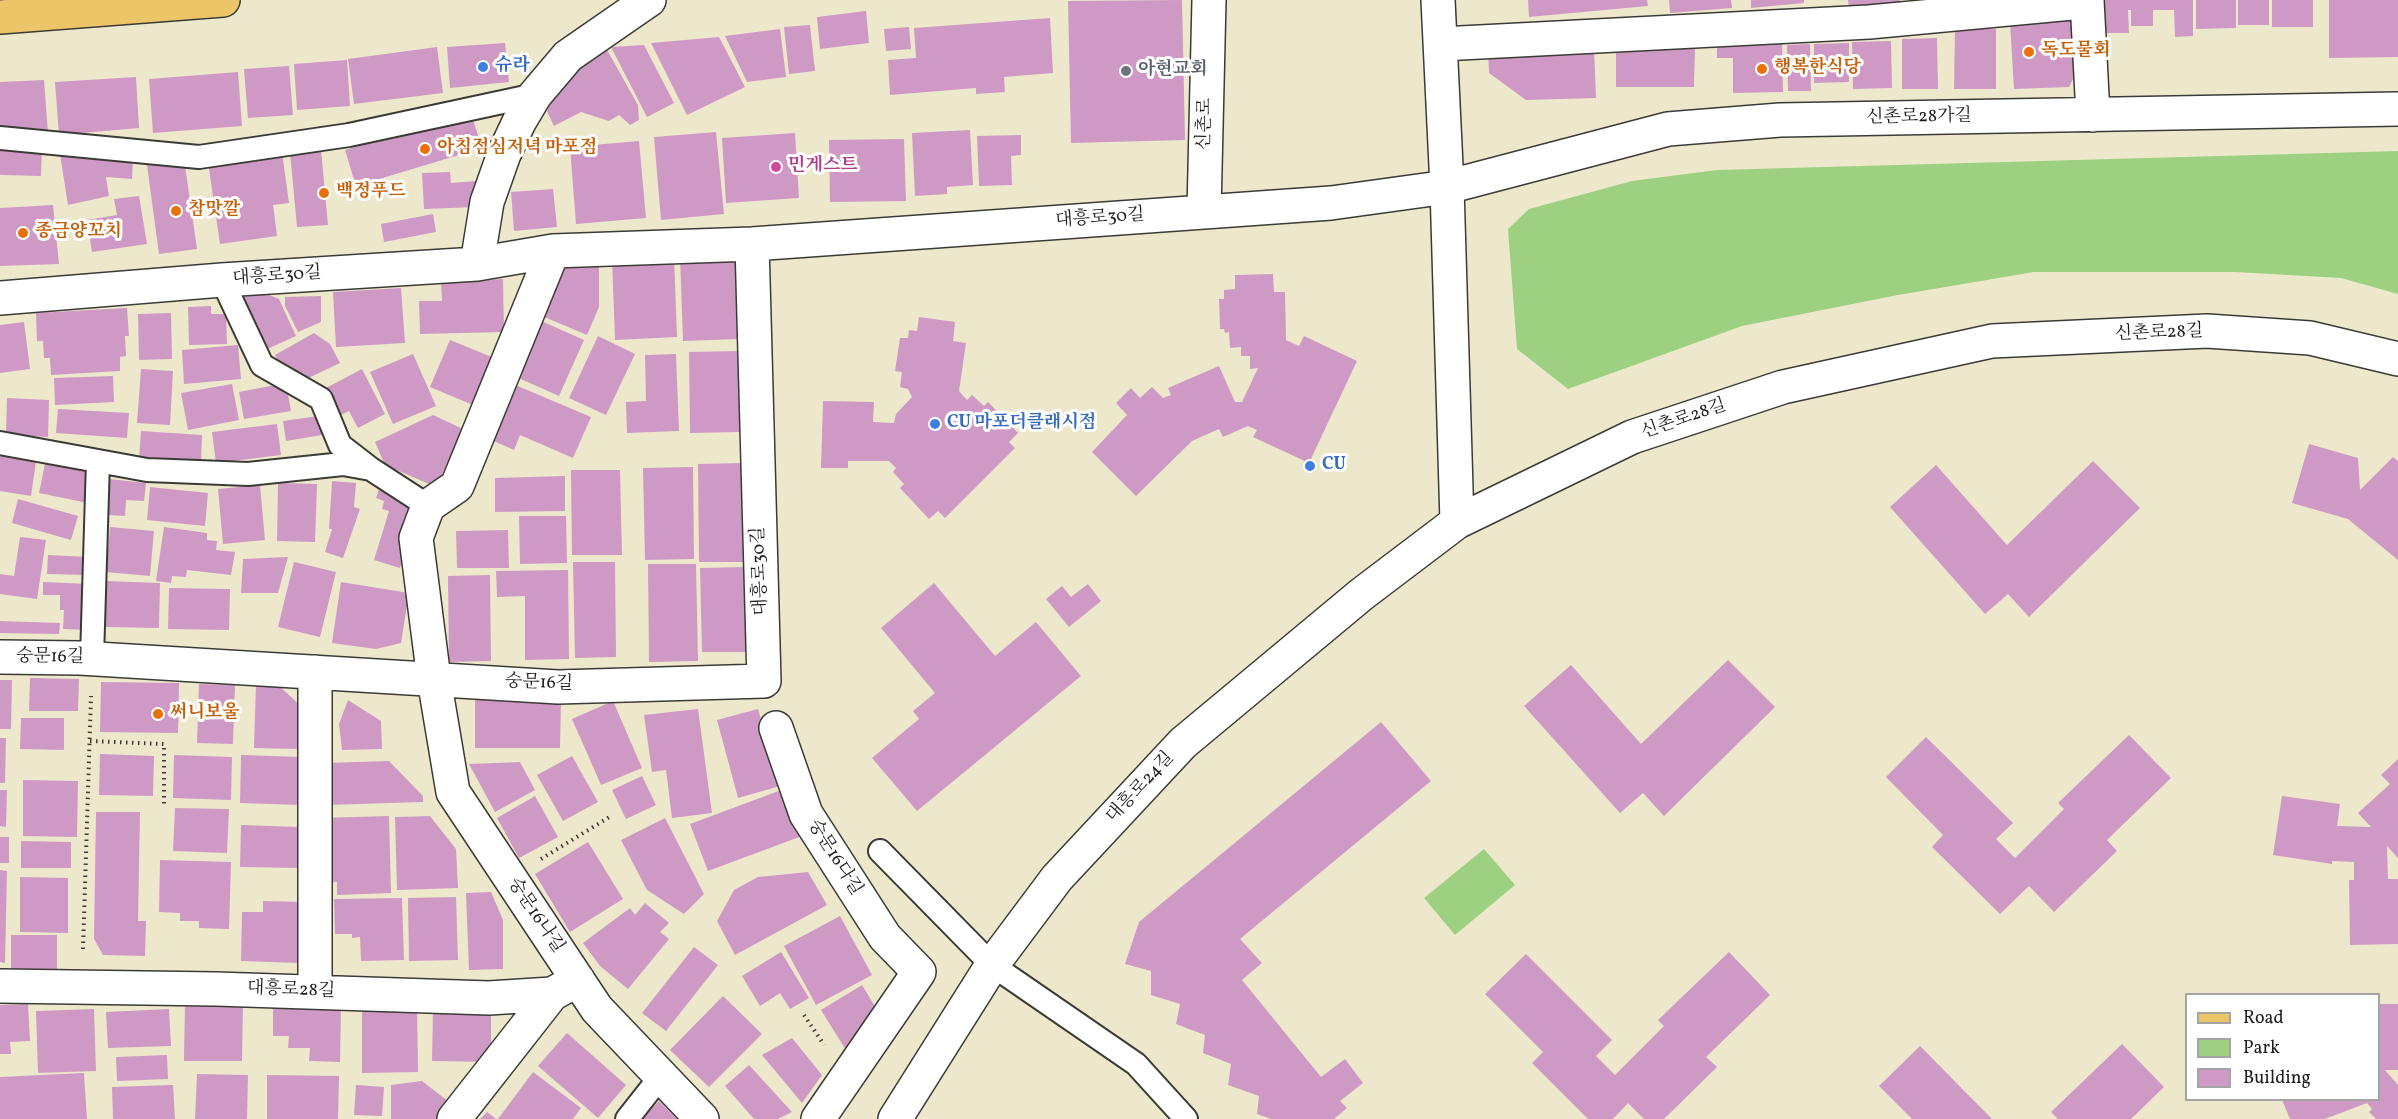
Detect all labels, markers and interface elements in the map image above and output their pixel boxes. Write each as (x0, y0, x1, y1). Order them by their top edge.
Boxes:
place label: 독도물회 (2041, 41, 2111, 63)
marker: 독도물회 (2022, 45, 2036, 59)
place label: 슈라 (495, 56, 530, 78)
place label: 행복한식당 (1774, 58, 1861, 80)
marker: 슈라 (476, 60, 490, 74)
place label: 아현교회 (1138, 60, 1208, 82)
marker: 행복한식당 (1755, 62, 1769, 76)
marker: 아현교회 (1119, 64, 1133, 78)
street label: 신촌로 (1195, 98, 1217, 150)
street label: 신촌로28가길 (1866, 106, 1972, 130)
place label: 아침점심저녁 마포점 (437, 138, 597, 160)
marker: 아침점심저녁 마포점 (418, 142, 432, 156)
place label: 민게스트 (788, 156, 858, 178)
marker: 민게스트 (769, 160, 783, 174)
place label: 백정푸드 (336, 182, 406, 204)
marker: 백정푸드 (317, 186, 331, 200)
place label: 참맛깔 (188, 200, 240, 222)
marker: 참맛깔 (169, 204, 183, 218)
street label: 대흥로30길 (1055, 205, 1145, 233)
place label: 종금양꼬치 (35, 222, 122, 244)
marker: 종금양꼬치 (16, 226, 30, 240)
street label: 대흥로30길 (232, 263, 322, 291)
street label: 신촌로28길 (2114, 322, 2204, 346)
street label: 신촌로28길 (1639, 395, 1729, 445)
place label: CU 마포더클래시점 (947, 413, 1096, 435)
marker: CU 마포더클래시점 (928, 417, 942, 431)
place label: CU (1322, 455, 1346, 477)
marker: CU (1303, 459, 1317, 473)
street label: 대흥로30길 (749, 526, 773, 616)
street label: 숭문16길 (16, 647, 84, 669)
street label: 숭문16길 (505, 672, 573, 696)
place label: 써니보울 (170, 703, 240, 725)
marker: 써니보울 (151, 707, 165, 721)
street label: 대흥로24길 (1103, 748, 1179, 828)
street label: 숭문16다길 (802, 816, 866, 900)
street label: 숭문16나길 (502, 874, 568, 958)
street label: 대흥로28길 (246, 979, 336, 1003)
legend (2185, 993, 2380, 1101)
text: Road (2243, 1006, 2284, 1031)
text: Park (2243, 1036, 2280, 1061)
text: Building (2243, 1066, 2311, 1091)

